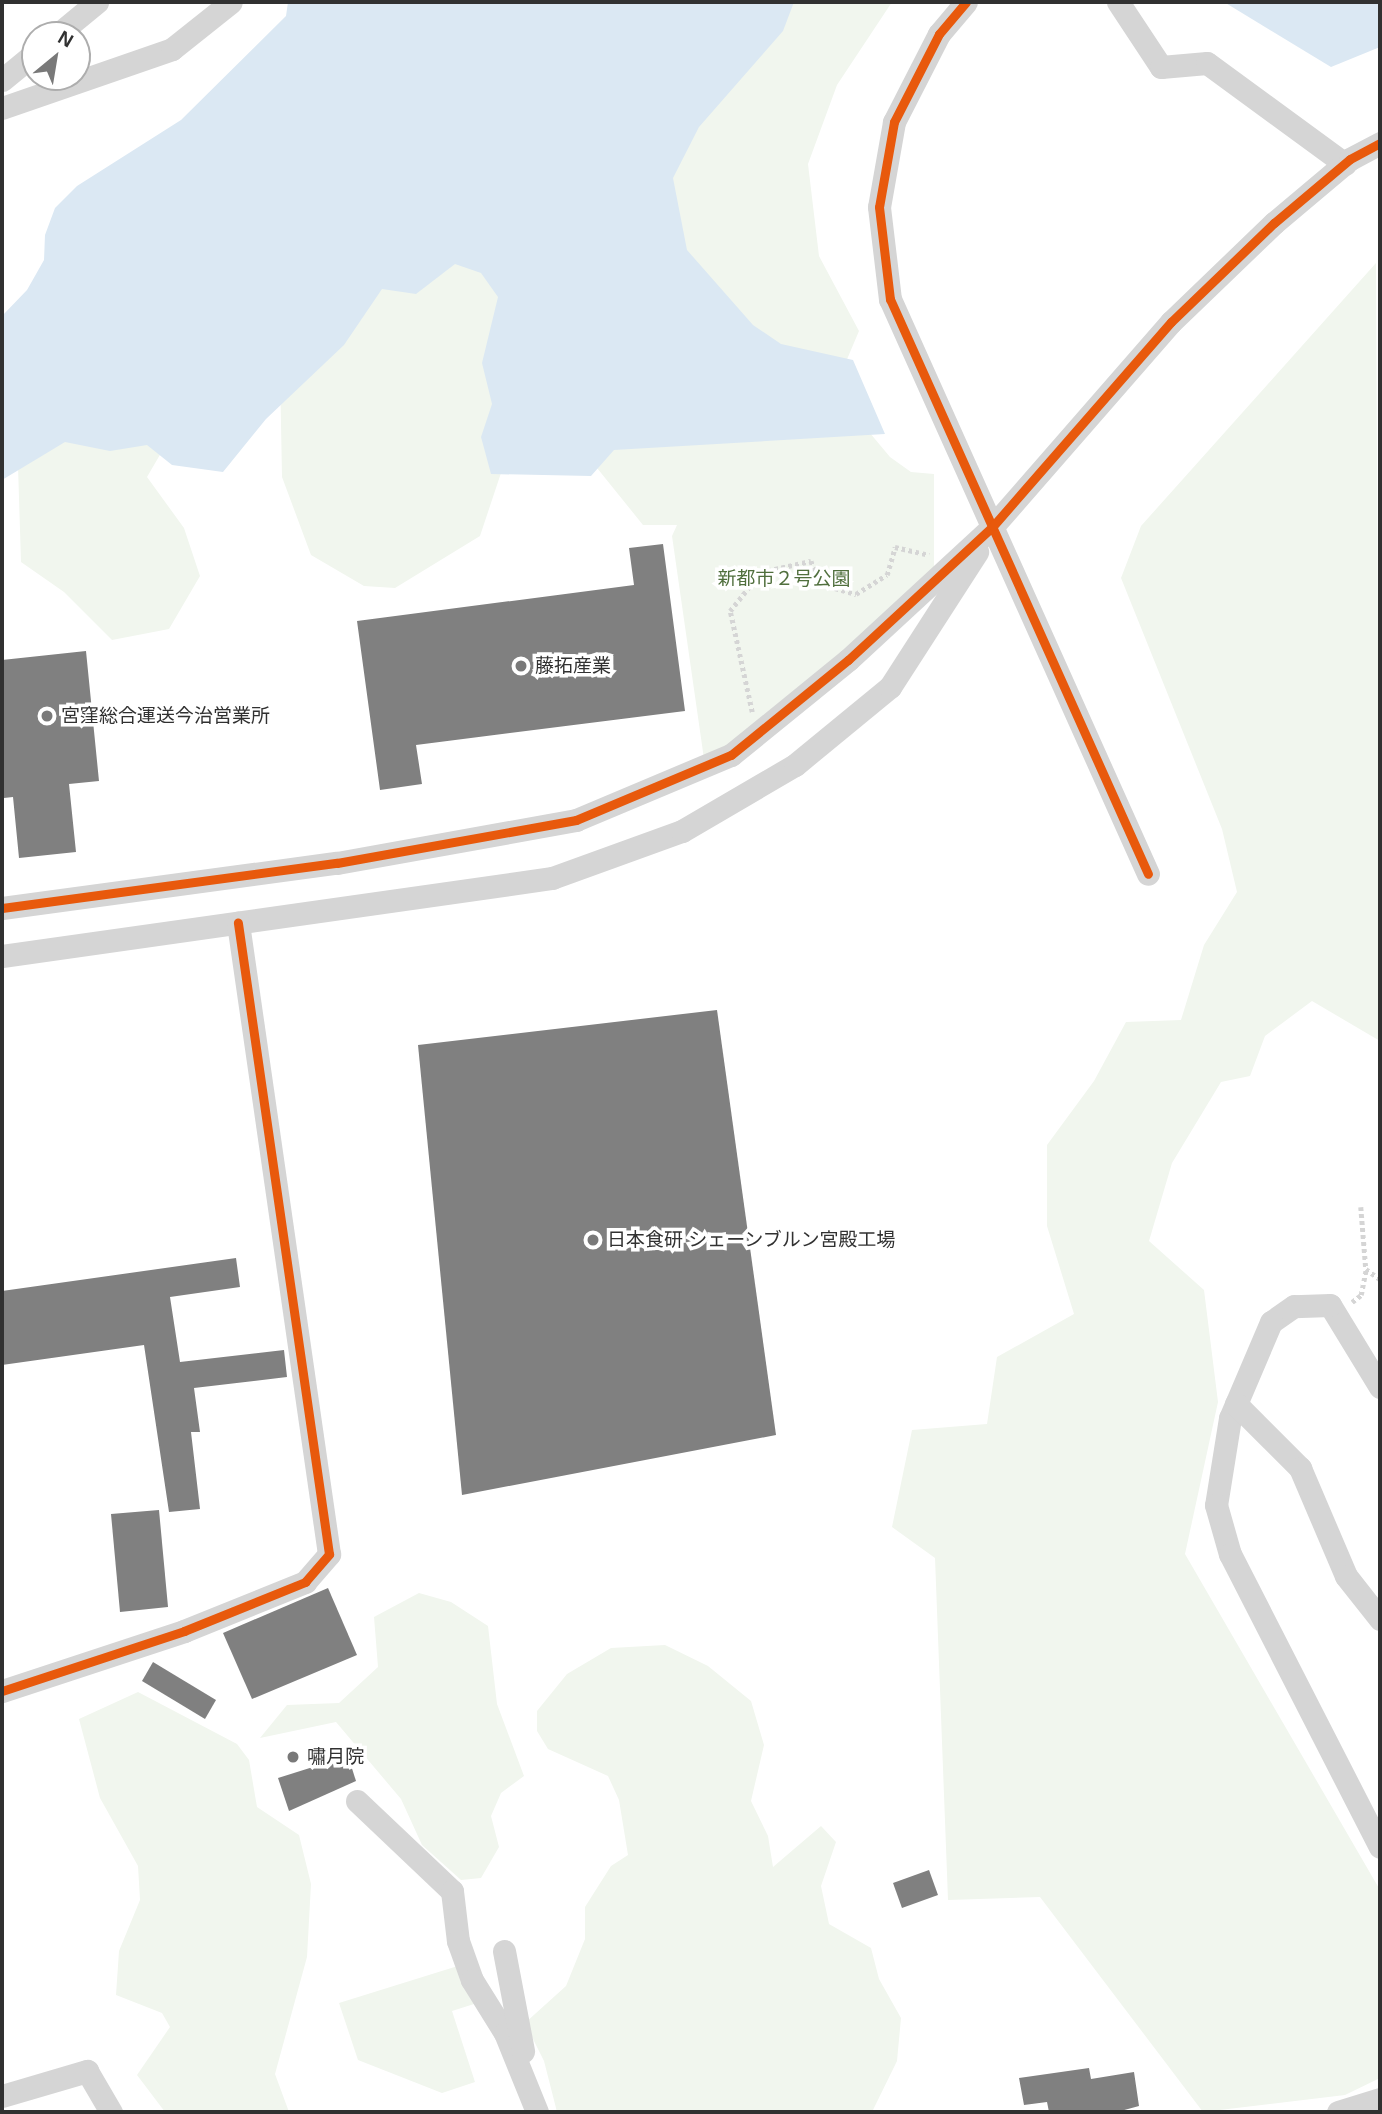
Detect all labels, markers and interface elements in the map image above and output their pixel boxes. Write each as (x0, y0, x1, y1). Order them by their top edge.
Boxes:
north arrow (21, 21, 91, 91)
text: N (55, 27, 77, 52)
park label: 新都市２号公園 (718, 568, 850, 590)
place label: 藤拓産業 (535, 655, 611, 677)
marker: 藤拓産業 (513, 658, 529, 674)
place label: 宮窪総合運送今治営業所 (61, 705, 270, 727)
marker: 宮窪総合運送今治営業所 (39, 708, 55, 724)
place label: 日本食研 シェーンブルン宮殿工場 (607, 1229, 897, 1251)
marker: 日本食研 シェーンブルン宮殿工場 (585, 1232, 601, 1248)
place label: 嘯月院 (307, 1746, 364, 1768)
marker: 嘯月院 (285, 1749, 301, 1765)

